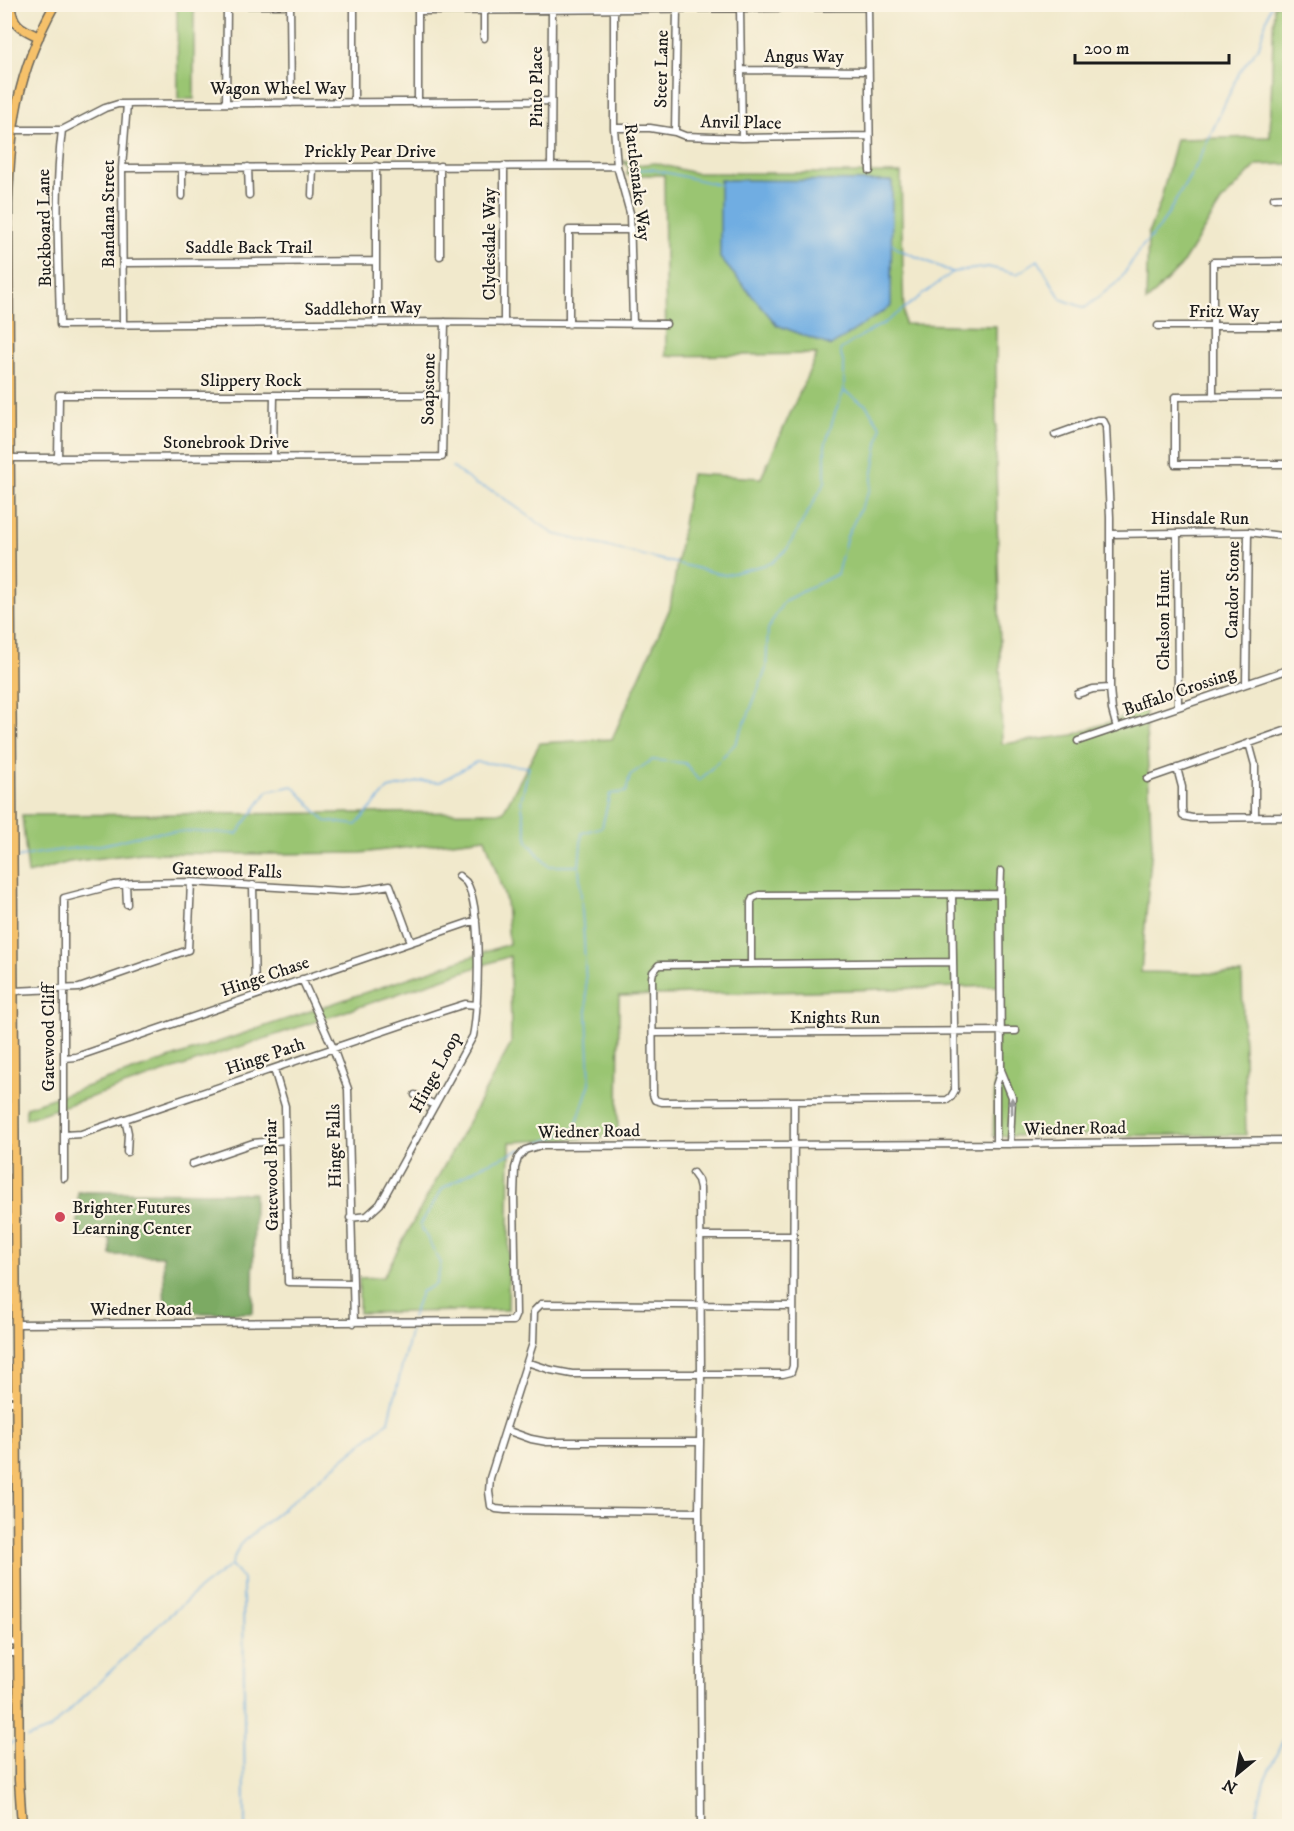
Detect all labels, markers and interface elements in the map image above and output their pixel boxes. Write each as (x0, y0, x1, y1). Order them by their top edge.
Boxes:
scale bar (1075, 27, 1230, 65)
street label: Steer Lane (650, 30, 674, 108)
text: 200 m (1084, 38, 1130, 60)
street label: Pinto Place (526, 46, 548, 128)
street label: Angus Way (764, 46, 844, 68)
street label: Wagon Wheel Way (209, 78, 346, 100)
street label: Anvil Place (700, 111, 782, 135)
street label: Rattlesnake Way (619, 122, 655, 243)
street label: Prickly Pear Drive (304, 141, 436, 163)
street label: Bandana Street (98, 160, 120, 268)
street label: Buckboard Lane (33, 169, 57, 287)
street label: Clydesdale Way (479, 187, 501, 300)
street label: Saddle Back Trail (185, 237, 313, 259)
street label: Saddlehorn Way (304, 297, 422, 321)
street label: Fritz Way (1189, 301, 1260, 323)
street label: Soapstone (417, 353, 441, 425)
street label: Slippery Rock (200, 370, 302, 392)
street label: Stonebrook Drive (163, 432, 289, 454)
street label: Hinsdale Run (1151, 508, 1250, 530)
street label: Candor Stone (1221, 541, 1245, 639)
street label: Chelson Hunt (1153, 569, 1175, 670)
street label: Buffalo Crossing (1120, 662, 1239, 722)
street label: Gatewood Falls (171, 858, 282, 884)
street label: Hinge Chase (218, 952, 312, 1002)
street label: Gatewood Cliff (38, 981, 60, 1092)
street label: Knights Run (790, 1007, 881, 1029)
street label: Hinge Loop (405, 1028, 466, 1117)
street label: Hinge Path (223, 1033, 308, 1081)
one-way arrow (1007, 1096, 1016, 1115)
street label: Hinge Falls (323, 1104, 347, 1188)
street label: Wiedner Road (1023, 1117, 1126, 1141)
street label: Gatewood Briar (260, 1118, 284, 1231)
street label: Wiedner Road (537, 1120, 640, 1144)
place label: Brighter Futures Learning Center (72, 1197, 192, 1240)
marker: Brighter Futures Learning Center (53, 1210, 67, 1224)
street label: Wiedner Road (89, 1299, 192, 1321)
north arrow (1207, 1744, 1267, 1804)
text: N (1219, 1774, 1241, 1798)

